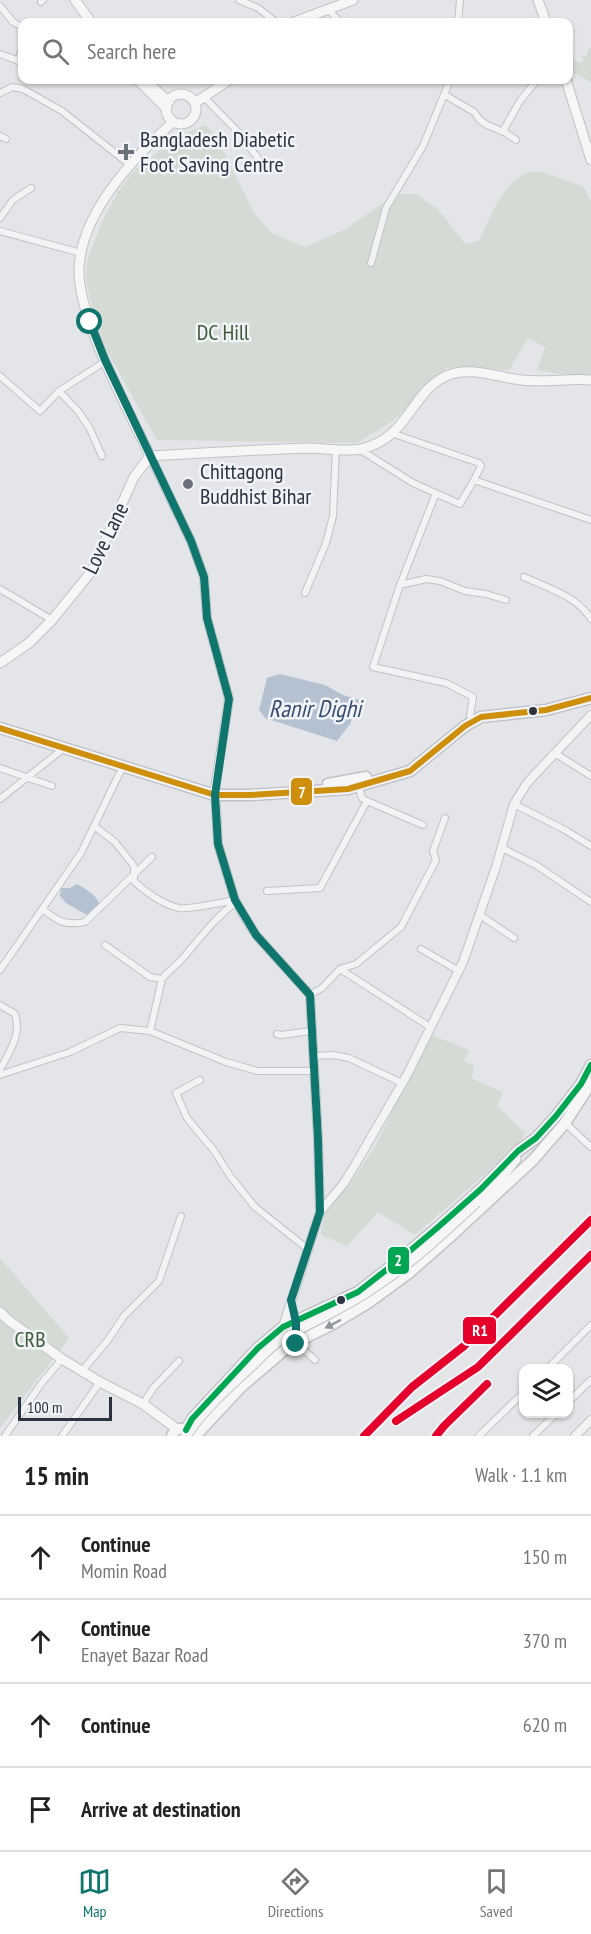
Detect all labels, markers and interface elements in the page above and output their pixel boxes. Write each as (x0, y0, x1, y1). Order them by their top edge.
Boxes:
search box (18, 18, 573, 84)
icon: search (39, 35, 72, 68)
text: Search here (87, 37, 176, 65)
place label: Bangladesh Diabetic Foot Saving Centre (140, 125, 295, 178)
marker: Bangladesh Diabetic Foot Saving Centre (117, 143, 135, 161)
route start (76, 308, 102, 334)
park label: DC Hill (197, 318, 250, 346)
place label: Chittagong Buddhist Bihar (200, 457, 311, 510)
marker: Chittagong Buddhist Bihar (181, 477, 195, 491)
street label: Love Lane (76, 498, 134, 578)
water label: Ranir Dighi (269, 693, 364, 724)
unlabelled marker (527, 705, 539, 717)
line badge: 7 (290, 777, 313, 806)
text: 7 (298, 782, 306, 802)
line badge: 2 (387, 1246, 410, 1275)
text: 2 (394, 1250, 402, 1270)
unlabelled marker (335, 1294, 347, 1306)
line badge: R1 (462, 1316, 497, 1345)
one-way arrow (324, 1319, 341, 1328)
text: R1 (472, 1320, 488, 1340)
park label: CRB (15, 1325, 46, 1353)
route end (282, 1330, 308, 1356)
map controls (519, 1364, 573, 1418)
button: layers (519, 1364, 573, 1418)
scale bar (18, 1394, 112, 1422)
text: 100 m (27, 1397, 62, 1417)
text: 15 min (24, 1459, 89, 1492)
text: Walk · 1.1 km (475, 1462, 567, 1488)
text: Continue (81, 1530, 151, 1558)
icon: ahead (24, 1541, 57, 1574)
text: 150 m (523, 1544, 567, 1570)
text: Momin Road (81, 1558, 167, 1584)
text: Continue (81, 1614, 151, 1642)
icon: ahead (24, 1625, 57, 1658)
text: 370 m (523, 1628, 567, 1654)
text: Enayet Bazar Road (81, 1642, 208, 1668)
icon: ahead (24, 1709, 57, 1742)
text: Continue (81, 1711, 151, 1739)
text: 620 m (523, 1712, 567, 1738)
icon: arrive (24, 1793, 57, 1826)
text: Arrive at destination (81, 1795, 241, 1823)
tab: Map (78, 1865, 111, 1921)
tab: Directions (268, 1865, 323, 1921)
tab: Saved (480, 1865, 513, 1921)

